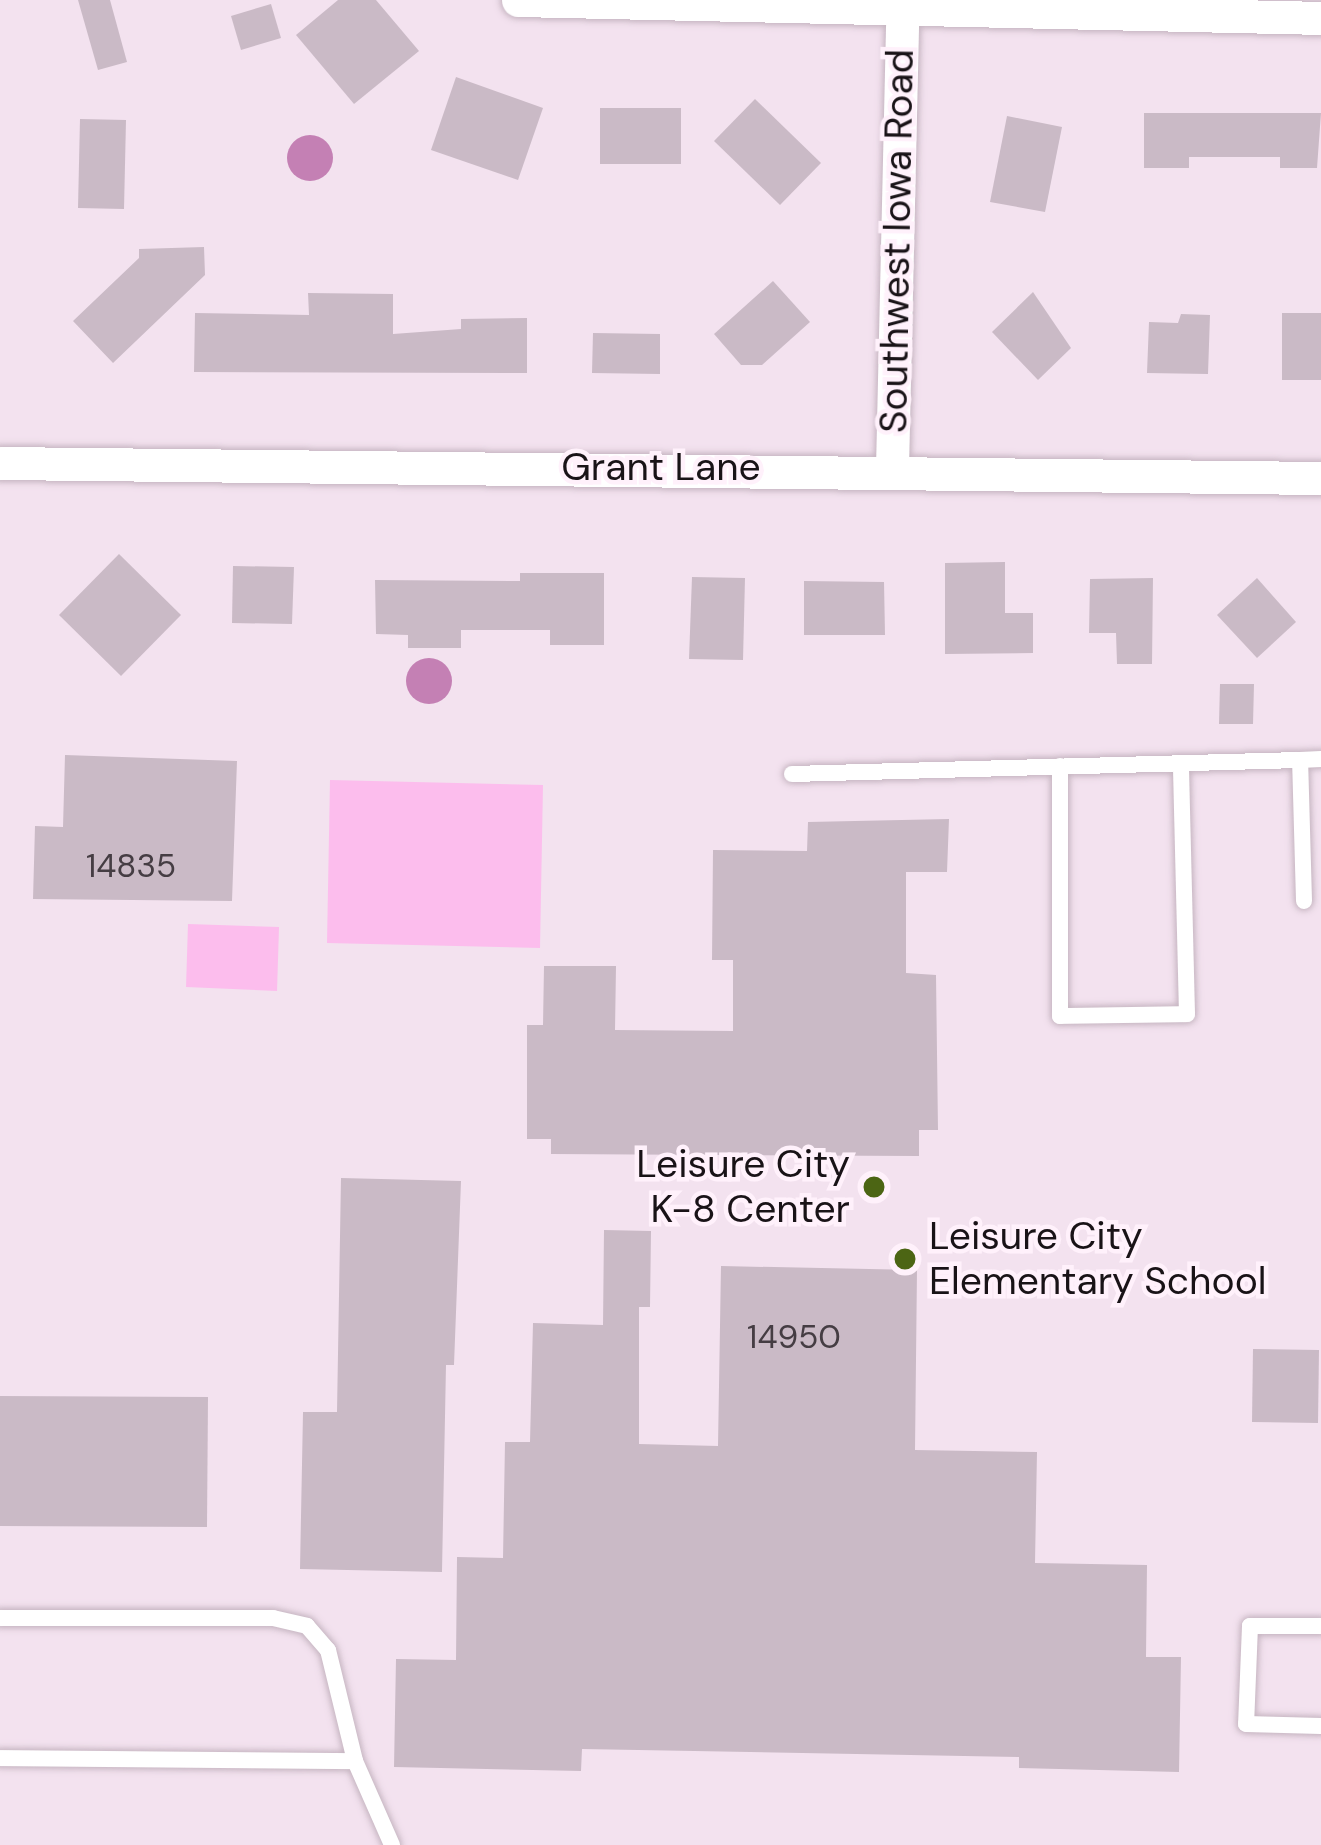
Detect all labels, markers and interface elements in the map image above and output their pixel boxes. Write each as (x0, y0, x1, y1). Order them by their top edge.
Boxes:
street label: Southwest Iowa Road (870, 48, 924, 434)
street label: Grant Lane (561, 444, 761, 490)
house number: 14835 (86, 846, 176, 886)
place label: Leisure City K-8 Center (636, 1142, 850, 1233)
marker: Leisure City K-8 Center (861, 1174, 887, 1200)
place label: Leisure City Elementary School (929, 1214, 1266, 1305)
marker: Leisure City Elementary School (892, 1246, 918, 1272)
house number: 14950 (747, 1317, 841, 1357)

